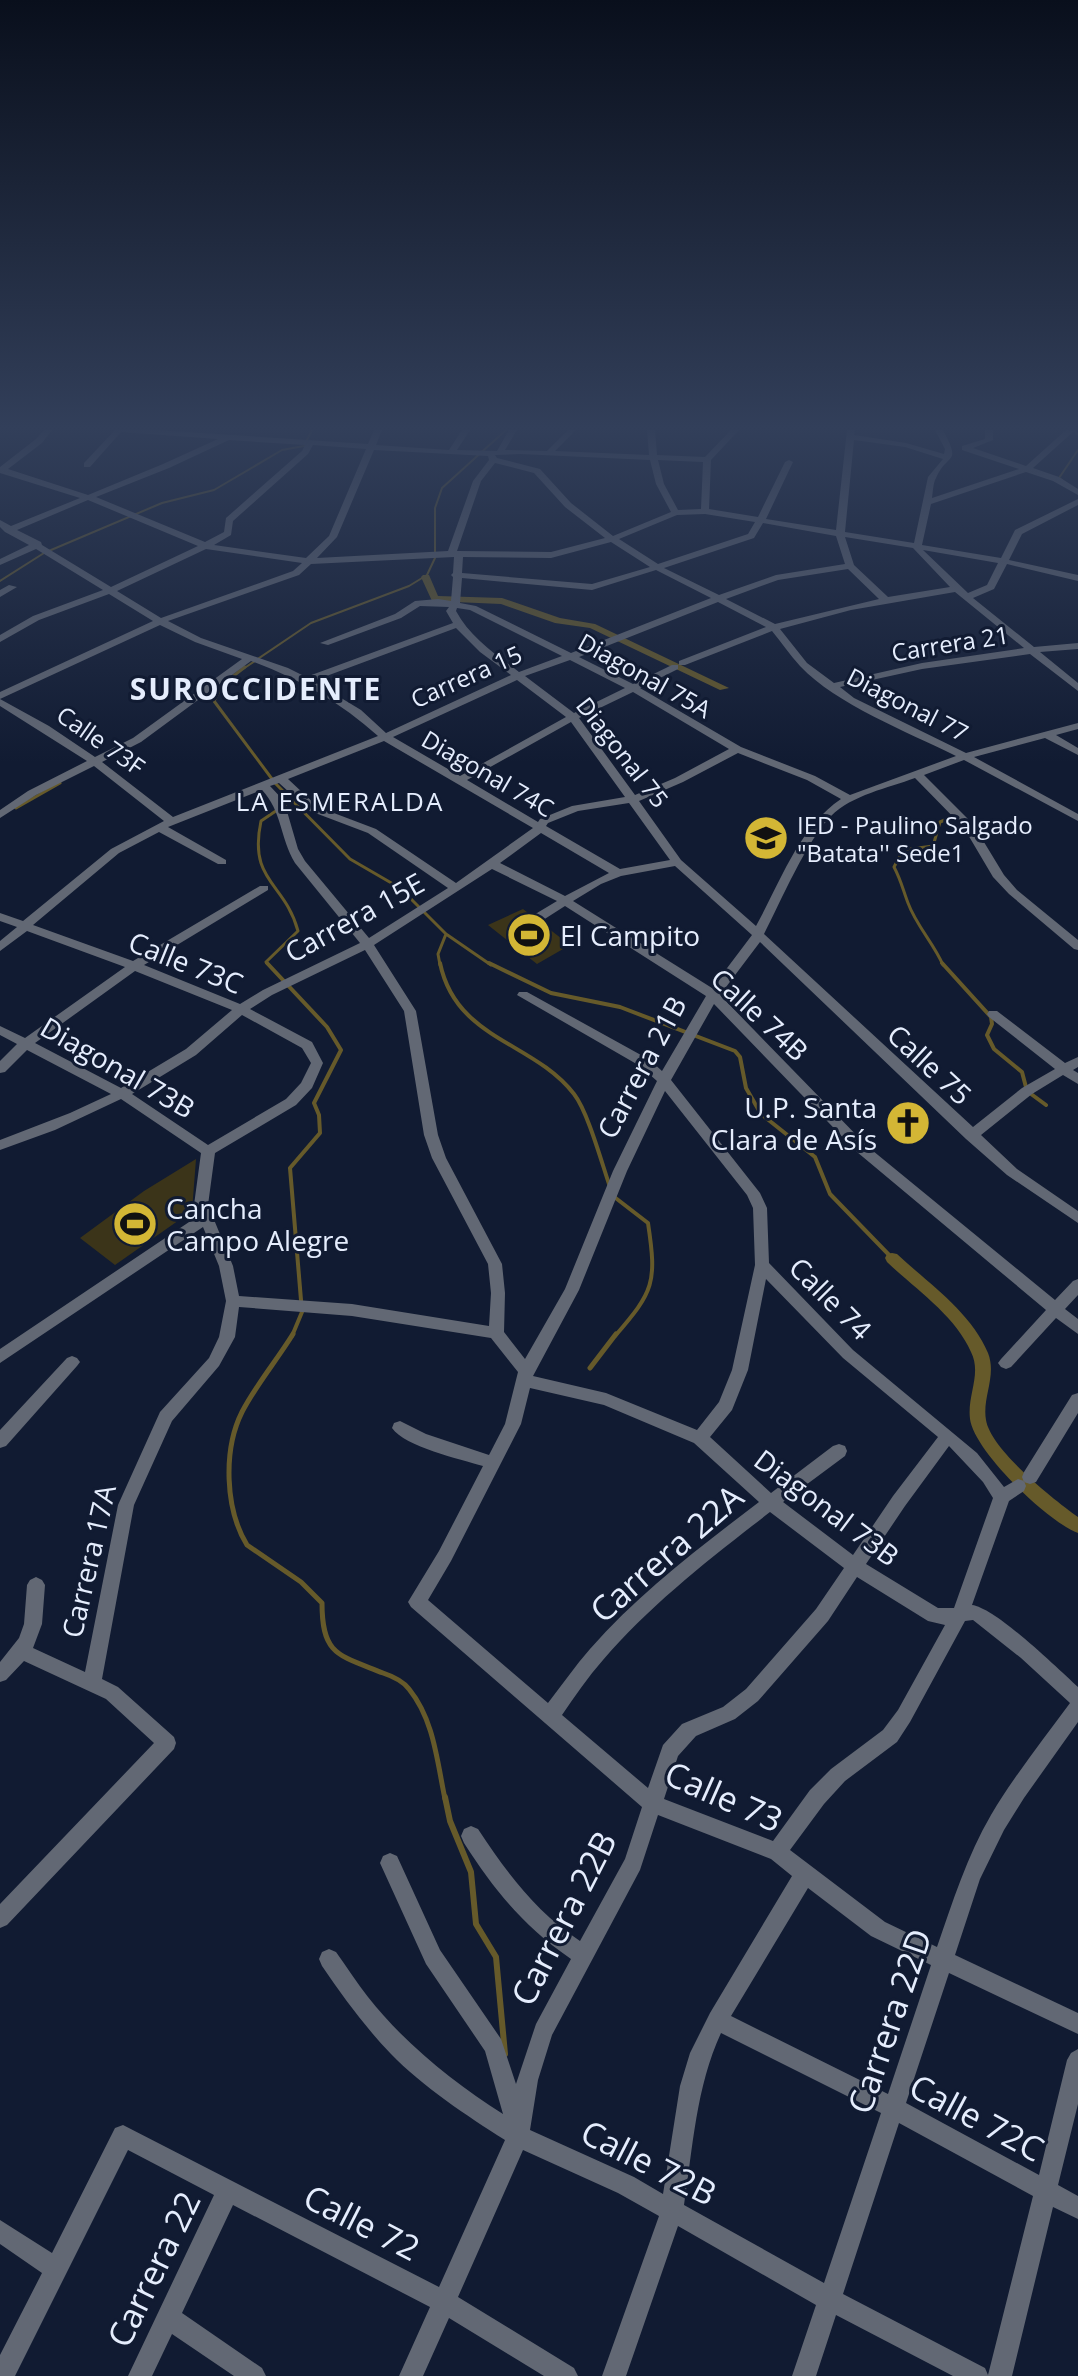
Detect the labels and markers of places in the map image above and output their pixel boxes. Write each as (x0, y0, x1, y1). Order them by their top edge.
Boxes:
place label: IED - Paulino Salgado "Batata'' Sede1 (797, 808, 1033, 869)
school or university icon: IED - Paulino Salgado "Batata'' Sede1 (742, 814, 790, 862)
sports icon: El Campito (505, 911, 553, 959)
place label: El Campito (560, 916, 700, 954)
place label: U.P. Santa Clara de Asís (711, 1088, 877, 1158)
church icon: U.P. Santa Clara de Asís (884, 1099, 932, 1147)
place label: Cancha Campo Alegre (166, 1189, 349, 1259)
sports icon: Cancha Campo Alegre (111, 1200, 159, 1248)

